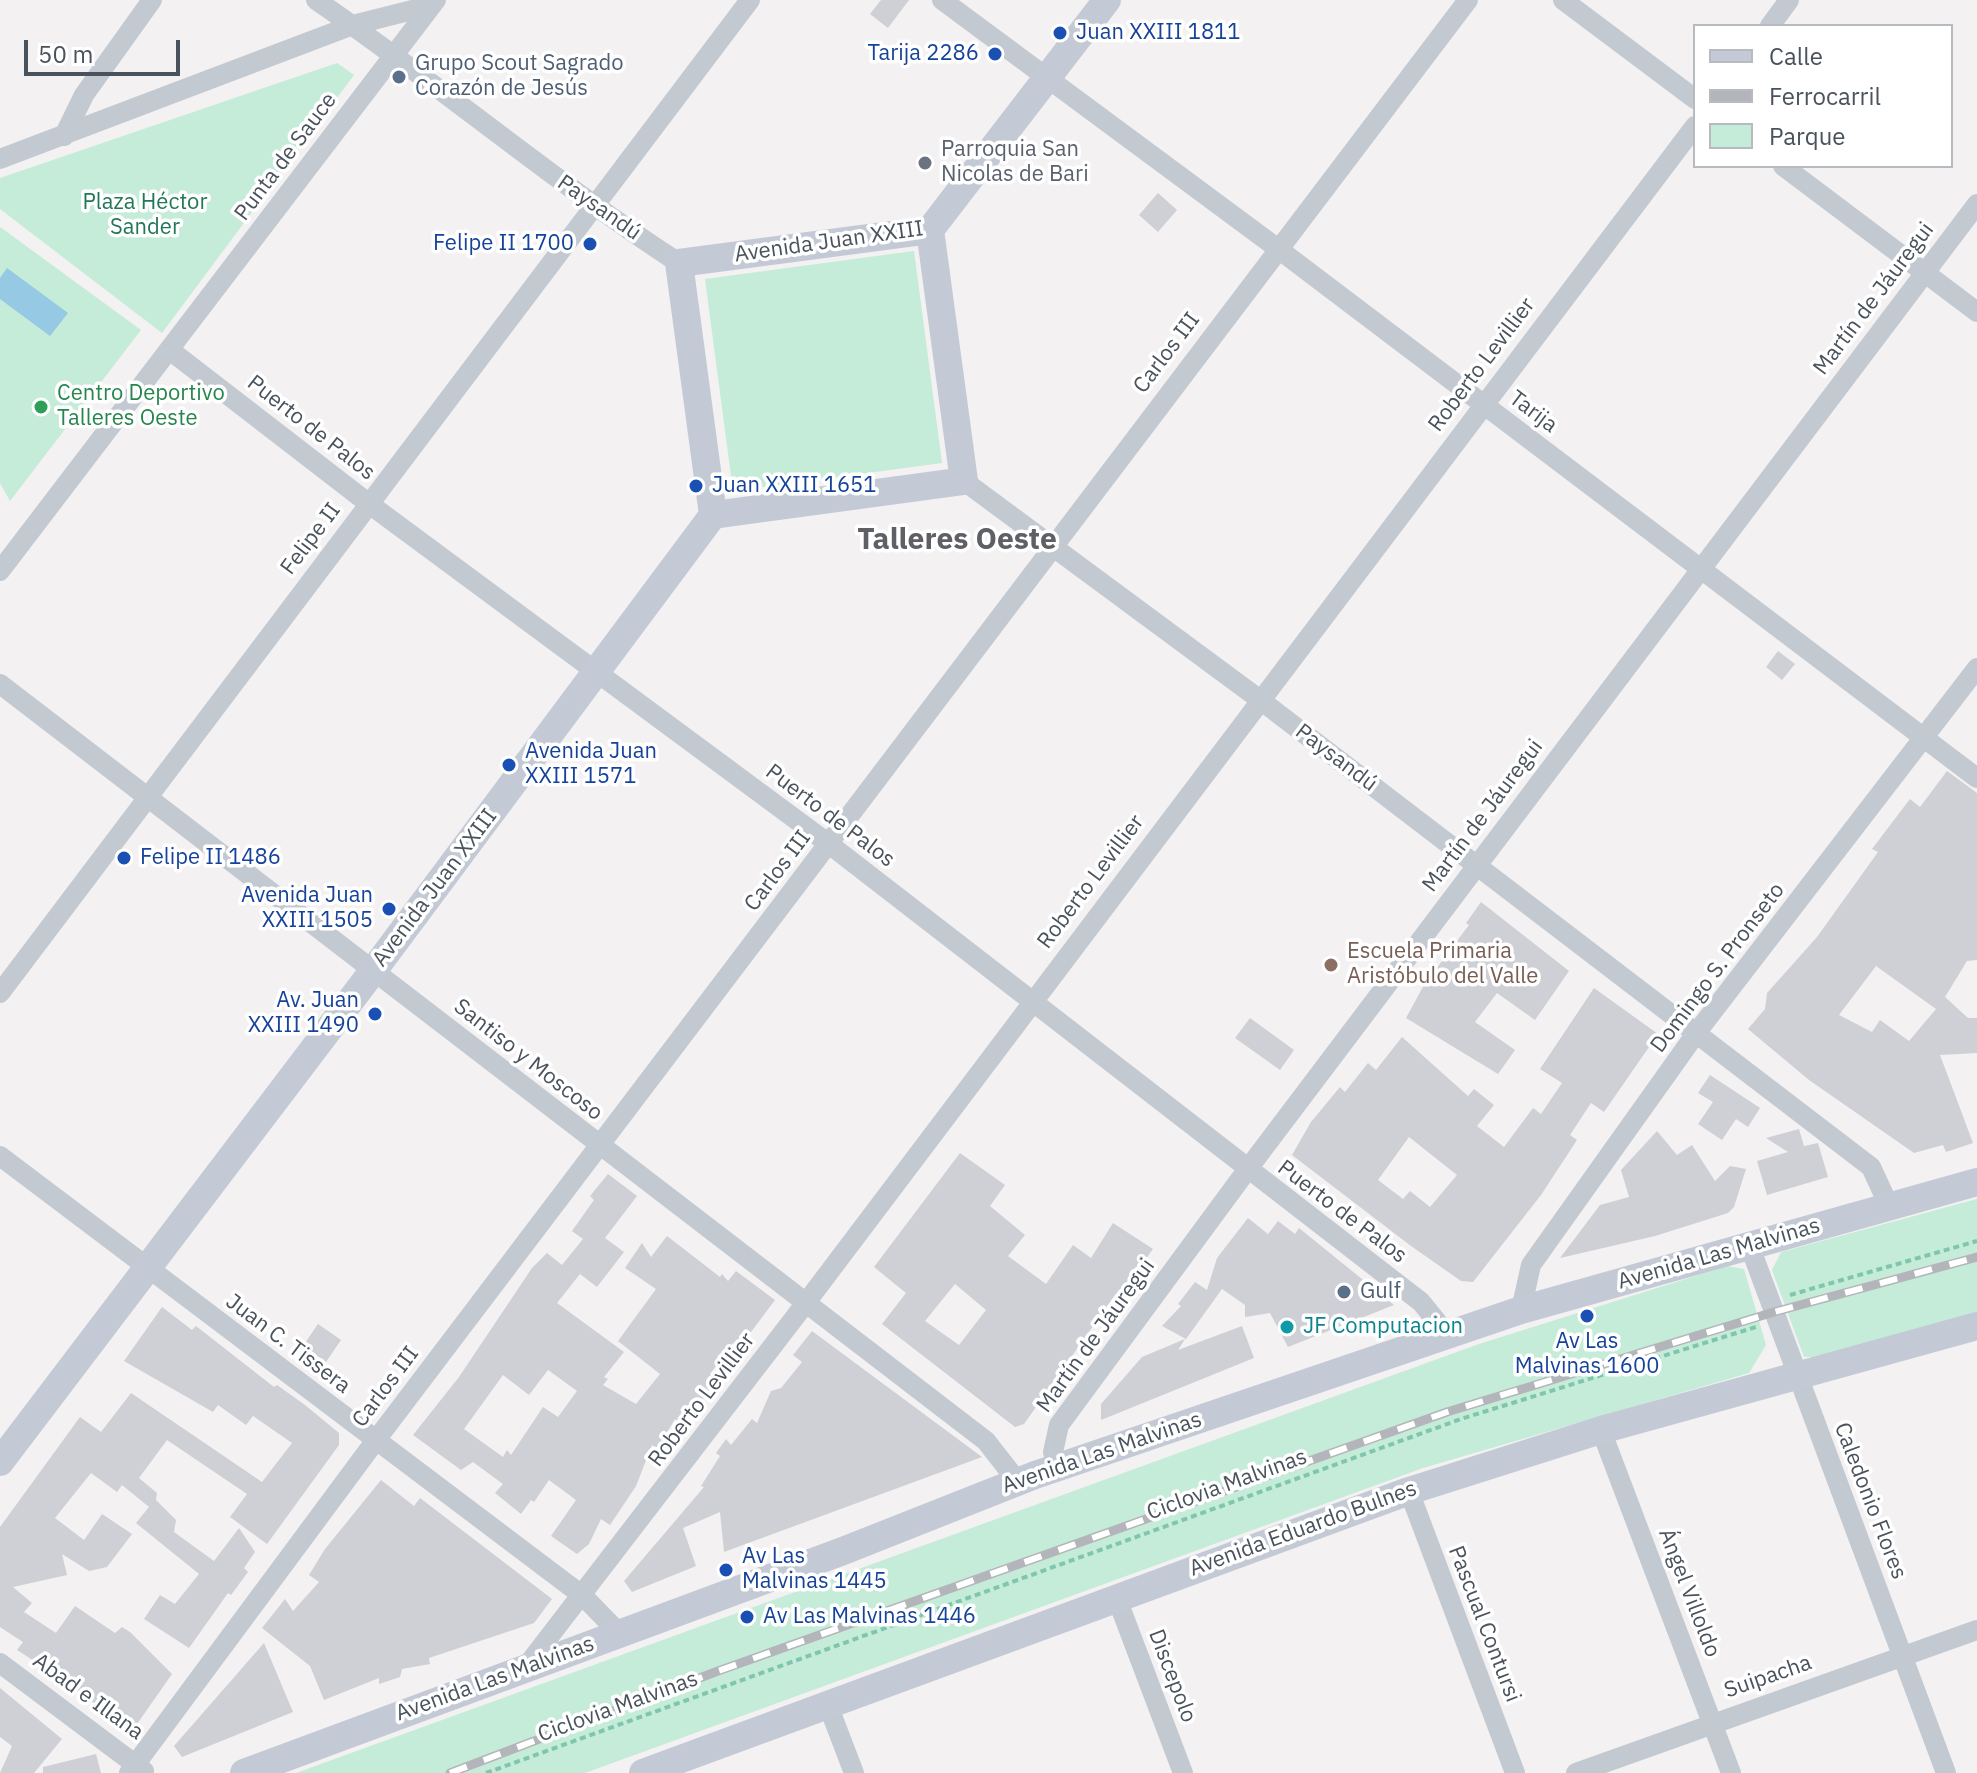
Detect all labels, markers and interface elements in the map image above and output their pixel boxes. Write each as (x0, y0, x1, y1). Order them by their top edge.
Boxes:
place label: Juan XXIII 1811 (1076, 20, 1241, 46)
scale bar (28, 24, 184, 74)
marker: Juan XXIII 1811 (1051, 24, 1069, 42)
legend (1693, 24, 1953, 168)
text: 50 m (38, 38, 93, 70)
text: Calle (1769, 40, 1823, 72)
place label: Tarija 2286 (867, 41, 979, 67)
marker: Tarija 2286 (986, 45, 1004, 63)
place label: Grupo Scout Sagrado Corazón de Jesús (415, 51, 624, 102)
marker: Grupo Scout Sagrado Corazón de Jesús (390, 68, 408, 86)
text: Ferrocarril (1769, 80, 1881, 112)
street label: Punta de Sauce (229, 88, 343, 226)
text: Parque (1769, 120, 1846, 152)
place label: Parroquia San Nicolas de Bari (941, 137, 1089, 188)
marker: Parroquia San Nicolas de Bari (916, 154, 934, 172)
street label: Paysandú (552, 170, 646, 246)
park label: Plaza Héctor Sander (83, 190, 207, 242)
street label: Avenida Juan XXIII (733, 216, 925, 268)
street label: Martín de Jáuregui (1808, 218, 1940, 380)
place label: Felipe II 1700 (433, 231, 574, 257)
marker: Felipe II 1700 (581, 235, 599, 253)
street label: Roberto Levillier (1423, 293, 1541, 437)
street label: Carlos III (1128, 307, 1206, 399)
street label: Puerto de Palos (242, 370, 380, 486)
place label: Centro Deportivo Talleres Oeste (57, 381, 225, 432)
street label: Tarija (1504, 385, 1562, 439)
marker: Centro Deportivo Talleres Oeste (32, 398, 50, 416)
place label: Juan XXIII 1651 (712, 473, 877, 499)
marker: Juan XXIII 1651 (687, 477, 705, 495)
street label: Felipe II (276, 498, 346, 580)
district label: Talleres Oeste (857, 522, 1057, 558)
street label: Paysandú (1290, 719, 1382, 797)
street label: Martín de Jáuregui (1417, 735, 1549, 897)
place label: Avenida Juan XXIII 1571 (525, 739, 657, 790)
marker: Avenida Juan XXIII 1571 (500, 756, 518, 774)
street label: Puerto de Palos (760, 759, 900, 873)
street label: Avenida Juan XXIII (367, 804, 503, 972)
street label: Roberto Levillier (1032, 810, 1150, 954)
street label: Carlos III (739, 825, 817, 917)
place label: Felipe II 1486 (140, 845, 281, 871)
marker: Felipe II 1486 (115, 849, 133, 867)
street label: Domingo S. Pronseto (1646, 878, 1790, 1058)
place label: Avenida Juan XXIII 1505 (241, 883, 373, 934)
marker: Avenida Juan XXIII 1505 (380, 900, 398, 918)
place label: Escuela Primaria Aristóbulo del Valle (1347, 939, 1538, 990)
marker: Escuela Primaria Aristóbulo del Valle (1322, 956, 1340, 974)
place label: Av. Juan XXIII 1490 (248, 988, 359, 1040)
street label: Santiso y Moscoso (448, 994, 608, 1126)
marker: Av. Juan XXIII 1490 (366, 1005, 384, 1023)
street label: Puerto de Palos (1272, 1155, 1412, 1269)
street label: Avenida Las Malvinas (1615, 1212, 1823, 1296)
street label: Martín de Jáuregui (1031, 1254, 1161, 1418)
place label: Gulf (1360, 1279, 1401, 1305)
marker: Gulf (1335, 1283, 1353, 1301)
street label: Juan C. Tissera (220, 1289, 356, 1399)
marker: Av Las Malvinas 1600 (1578, 1307, 1596, 1325)
place label: JF Computacion (1303, 1314, 1463, 1340)
marker: JF Computacion (1278, 1318, 1296, 1336)
street label: Roberto Levillier (643, 1328, 761, 1472)
place label: Av Las Malvinas 1600 (1515, 1329, 1659, 1380)
street label: Carlos III (347, 1341, 425, 1433)
street label: Avenida Las Malvinas (999, 1406, 1205, 1500)
street label: Caledonio Flores (1828, 1419, 1912, 1583)
street label: Ciclovia Malvinas (1143, 1444, 1311, 1526)
street label: Avenida Eduardo Bulnes (1186, 1476, 1420, 1582)
street label: Ángel Villoldo (1652, 1525, 1726, 1661)
street label: Pascual Contursi (1442, 1542, 1526, 1706)
place label: Av Las Malvinas 1445 (742, 1544, 887, 1596)
marker: Av Las Malvinas 1445 (717, 1561, 735, 1579)
place label: Av Las Malvinas 1446 (763, 1604, 976, 1630)
marker: Av Las Malvinas 1446 (738, 1608, 756, 1626)
street label: Discepolo (1142, 1626, 1202, 1726)
street label: Avenida Las Malvinas (392, 1631, 598, 1727)
street label: Abad e Illana (27, 1648, 149, 1746)
street label: Suipacha (1721, 1650, 1815, 1704)
street label: Ciclovia Malvinas (534, 1666, 702, 1748)

